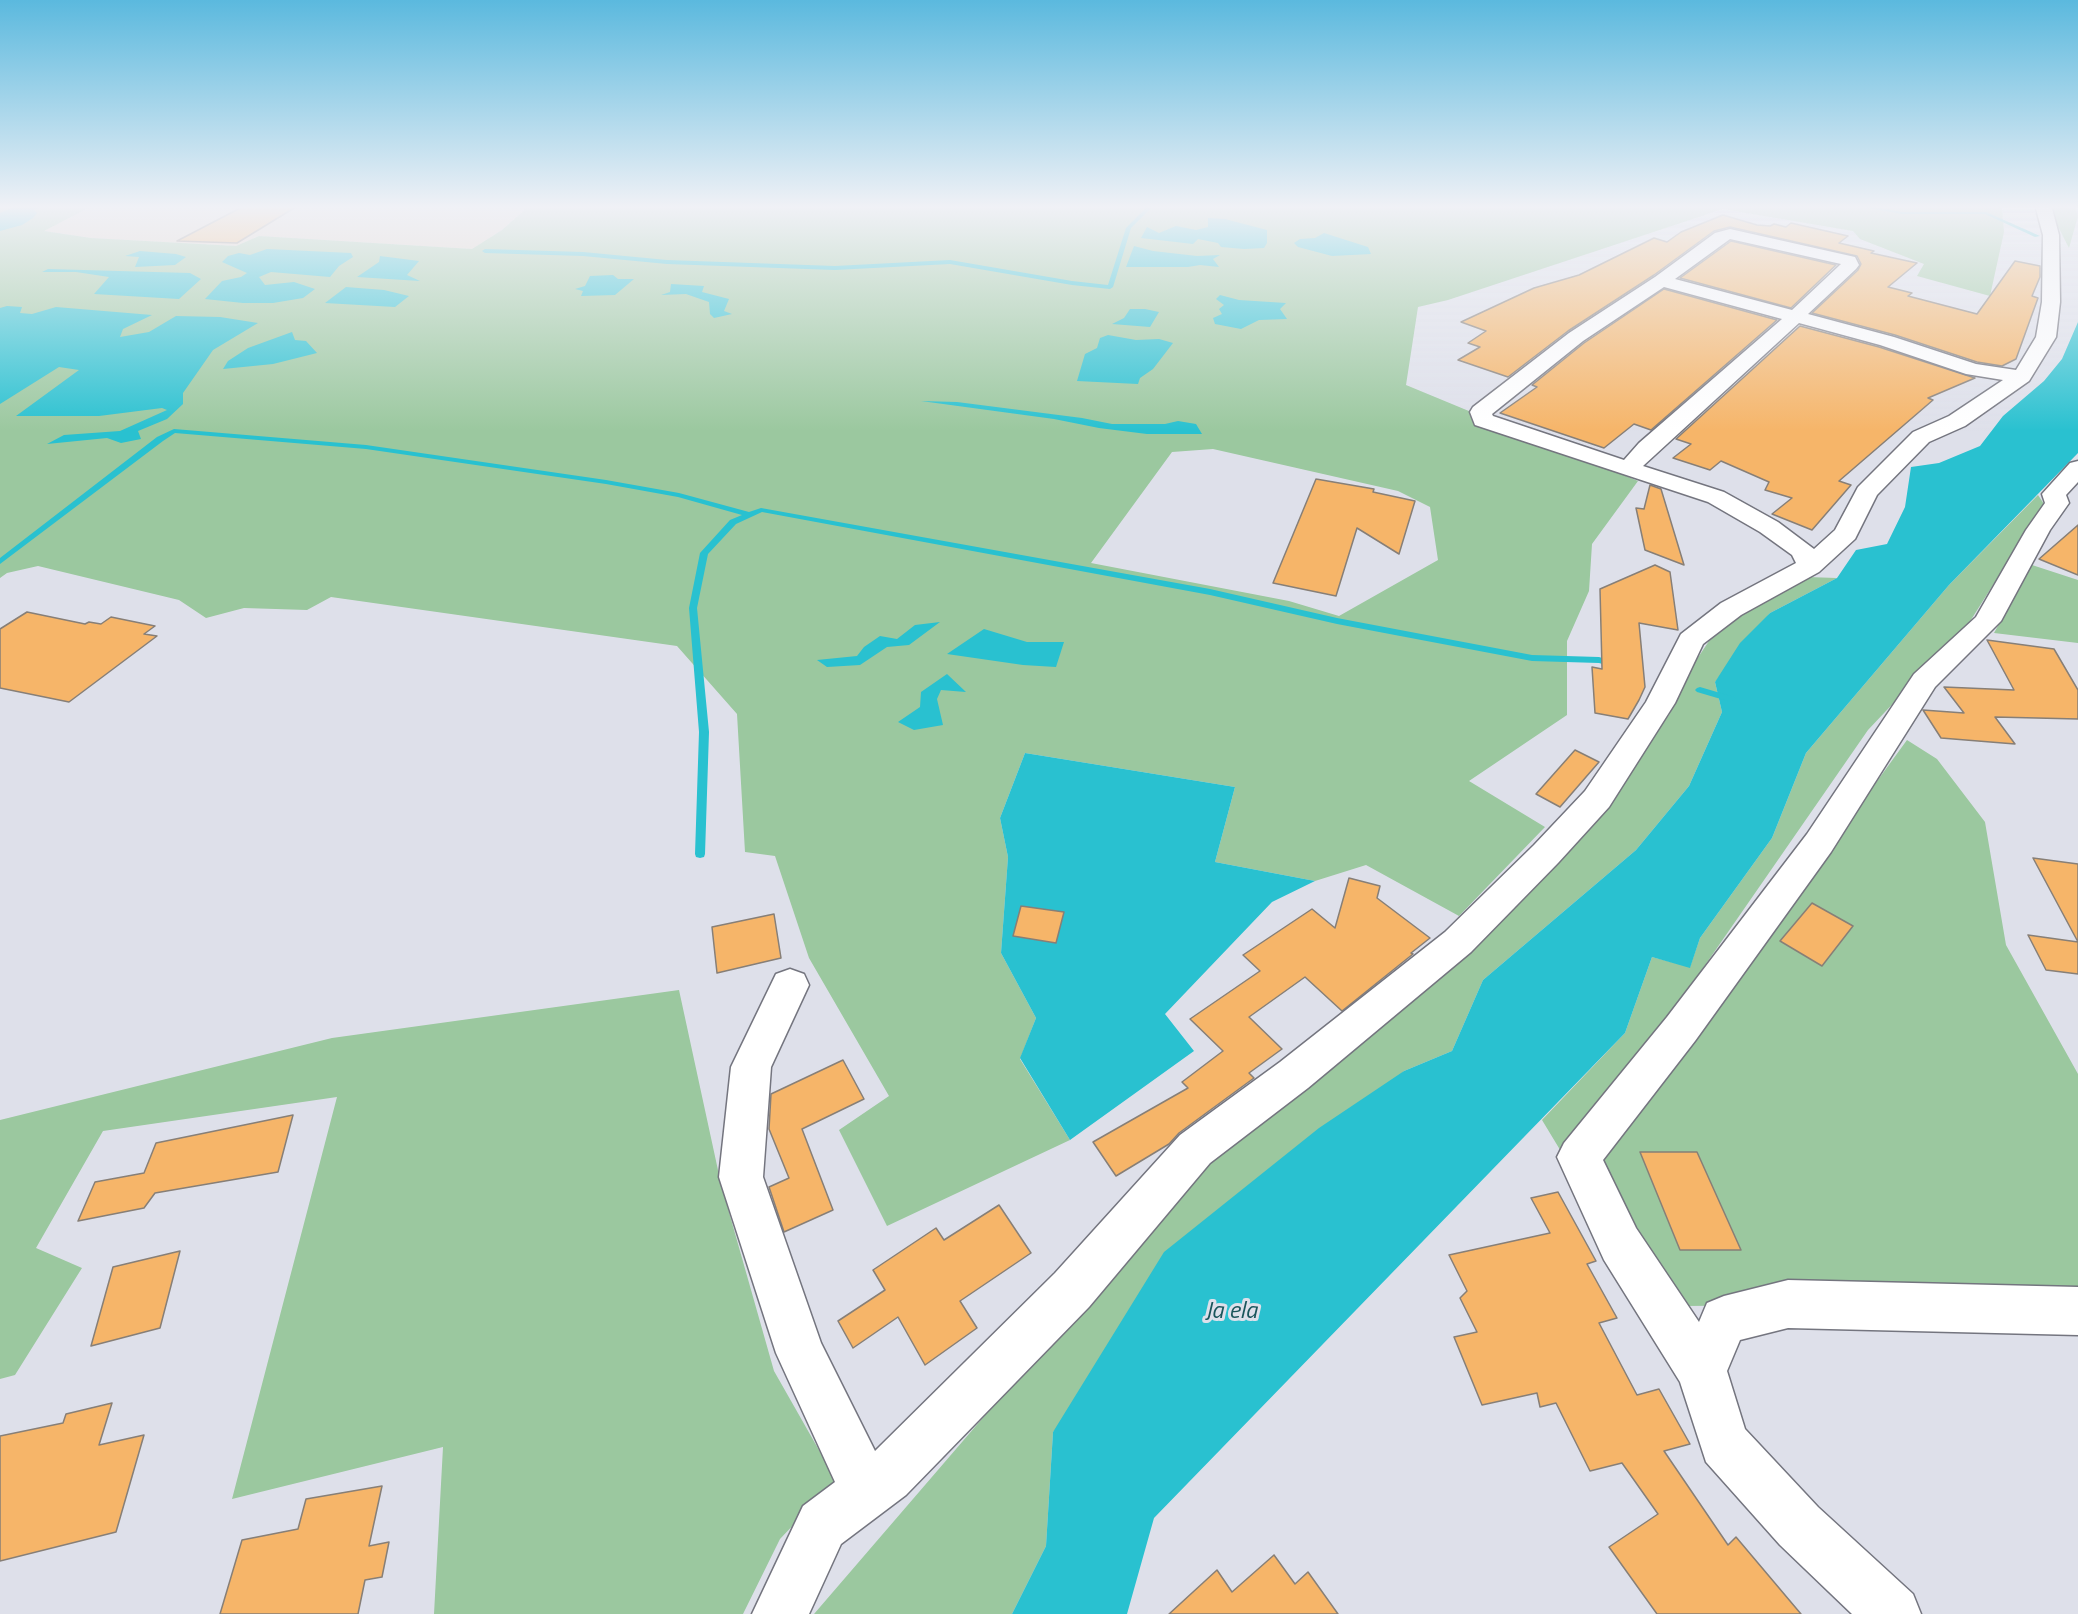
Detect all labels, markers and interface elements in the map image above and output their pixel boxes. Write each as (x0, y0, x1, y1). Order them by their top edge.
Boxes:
water label: Ja ela (1205, 1298, 1257, 1326)

